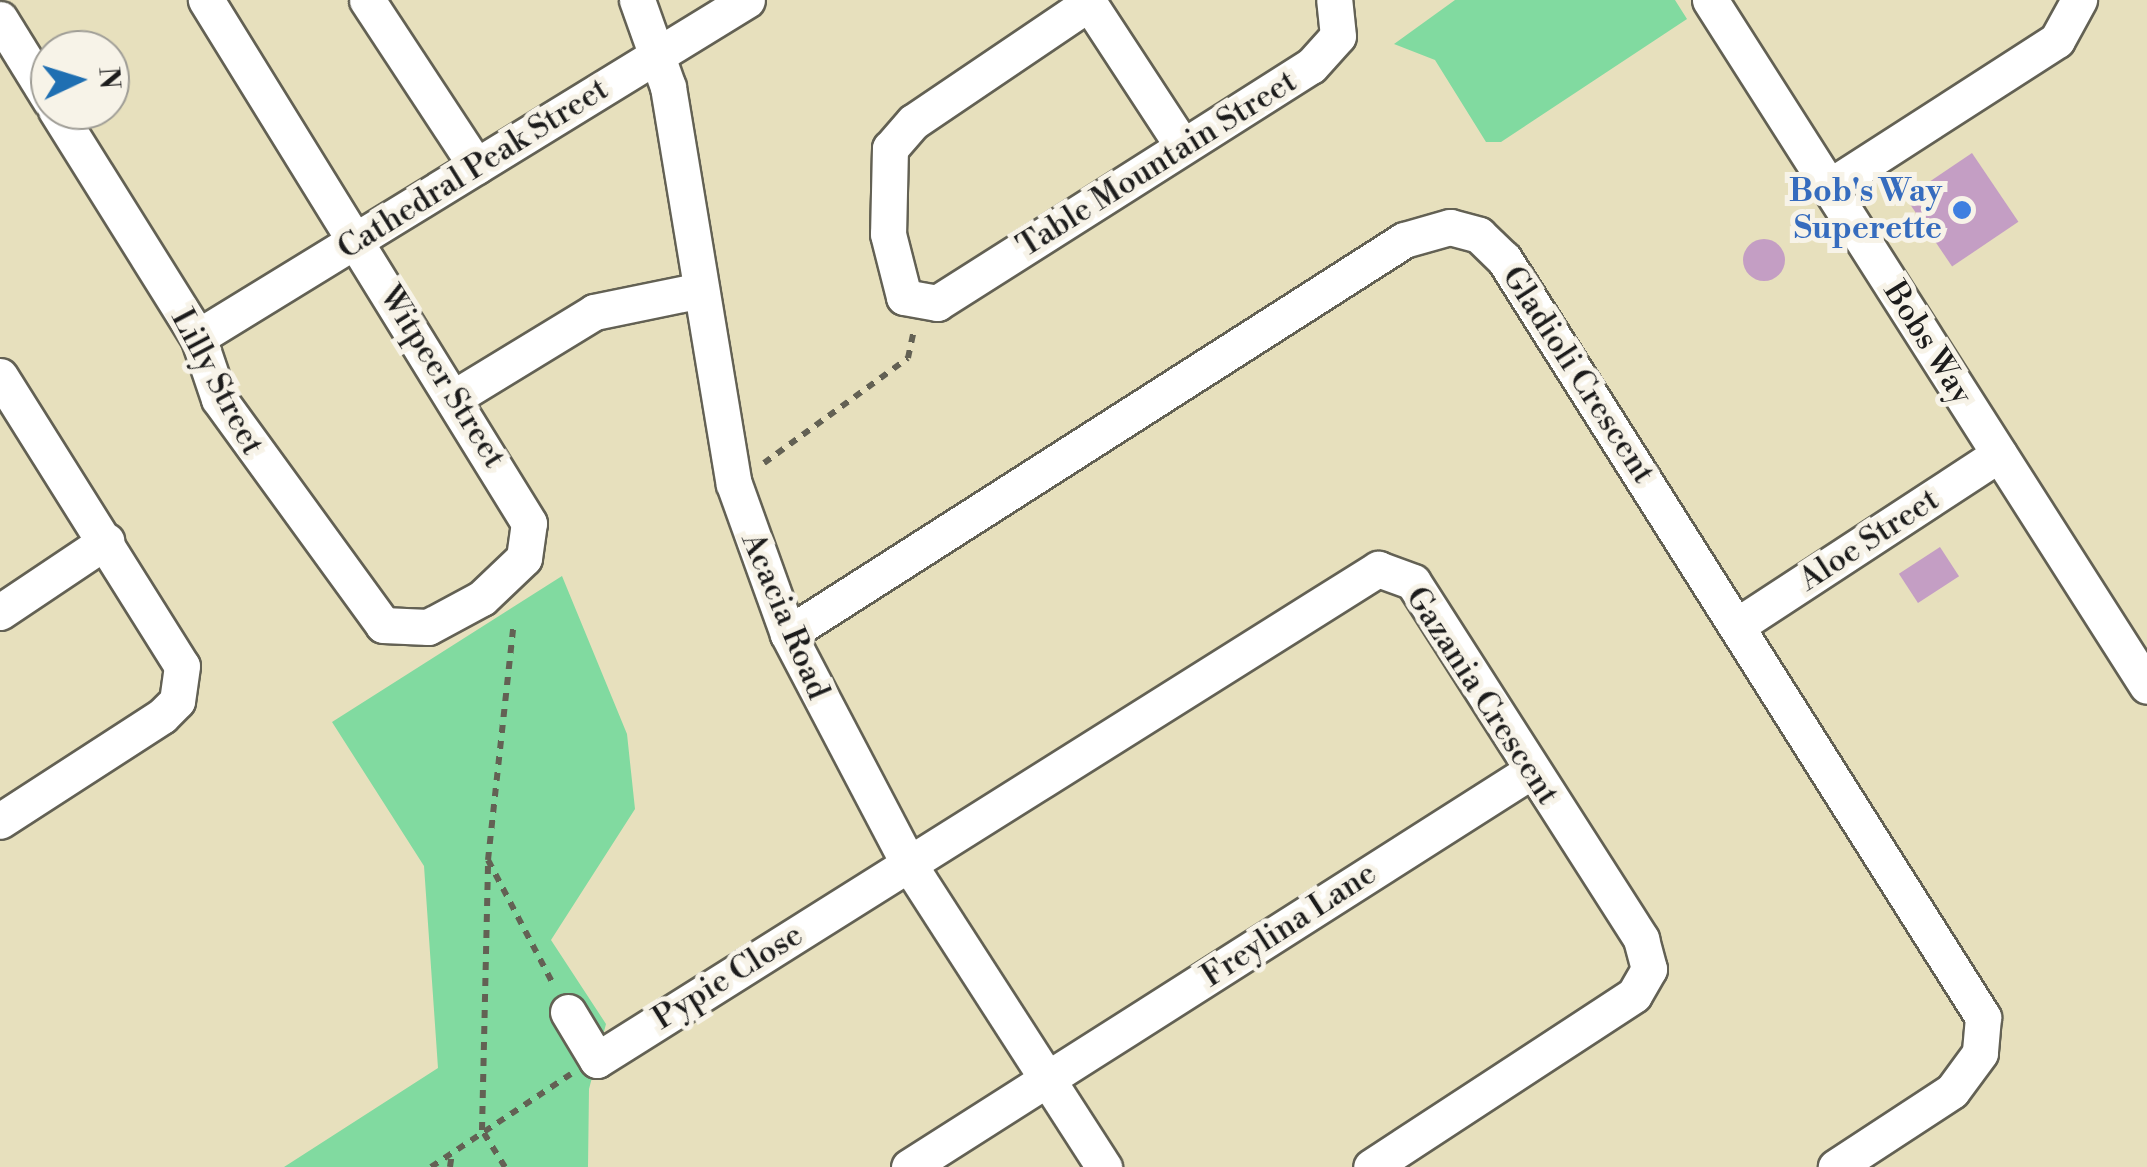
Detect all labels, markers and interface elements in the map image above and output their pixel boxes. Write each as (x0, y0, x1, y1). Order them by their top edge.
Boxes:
north arrow (30, 30, 130, 130)
street label: Table Mountain Street (1010, 62, 1304, 266)
text: N (90, 66, 127, 90)
street label: Cathedral Peak Street (331, 70, 615, 268)
place label: Bob's Way Superette (1789, 173, 1942, 248)
marker: Bob's Way Superette (1951, 199, 1973, 221)
street label: Gladioli Crescent (1494, 259, 1662, 491)
street label: Bobs Way (1875, 274, 1981, 412)
street label: Witpeer Street (371, 279, 513, 475)
street label: Lilly Street (163, 302, 271, 462)
street label: Aloe Street (1792, 481, 1946, 599)
street label: Acacia Road (733, 527, 837, 705)
street label: Gazania Crescent (1397, 580, 1567, 812)
street label: Freylina Lane (1195, 854, 1383, 996)
street label: Pypie Close (646, 916, 810, 1038)

